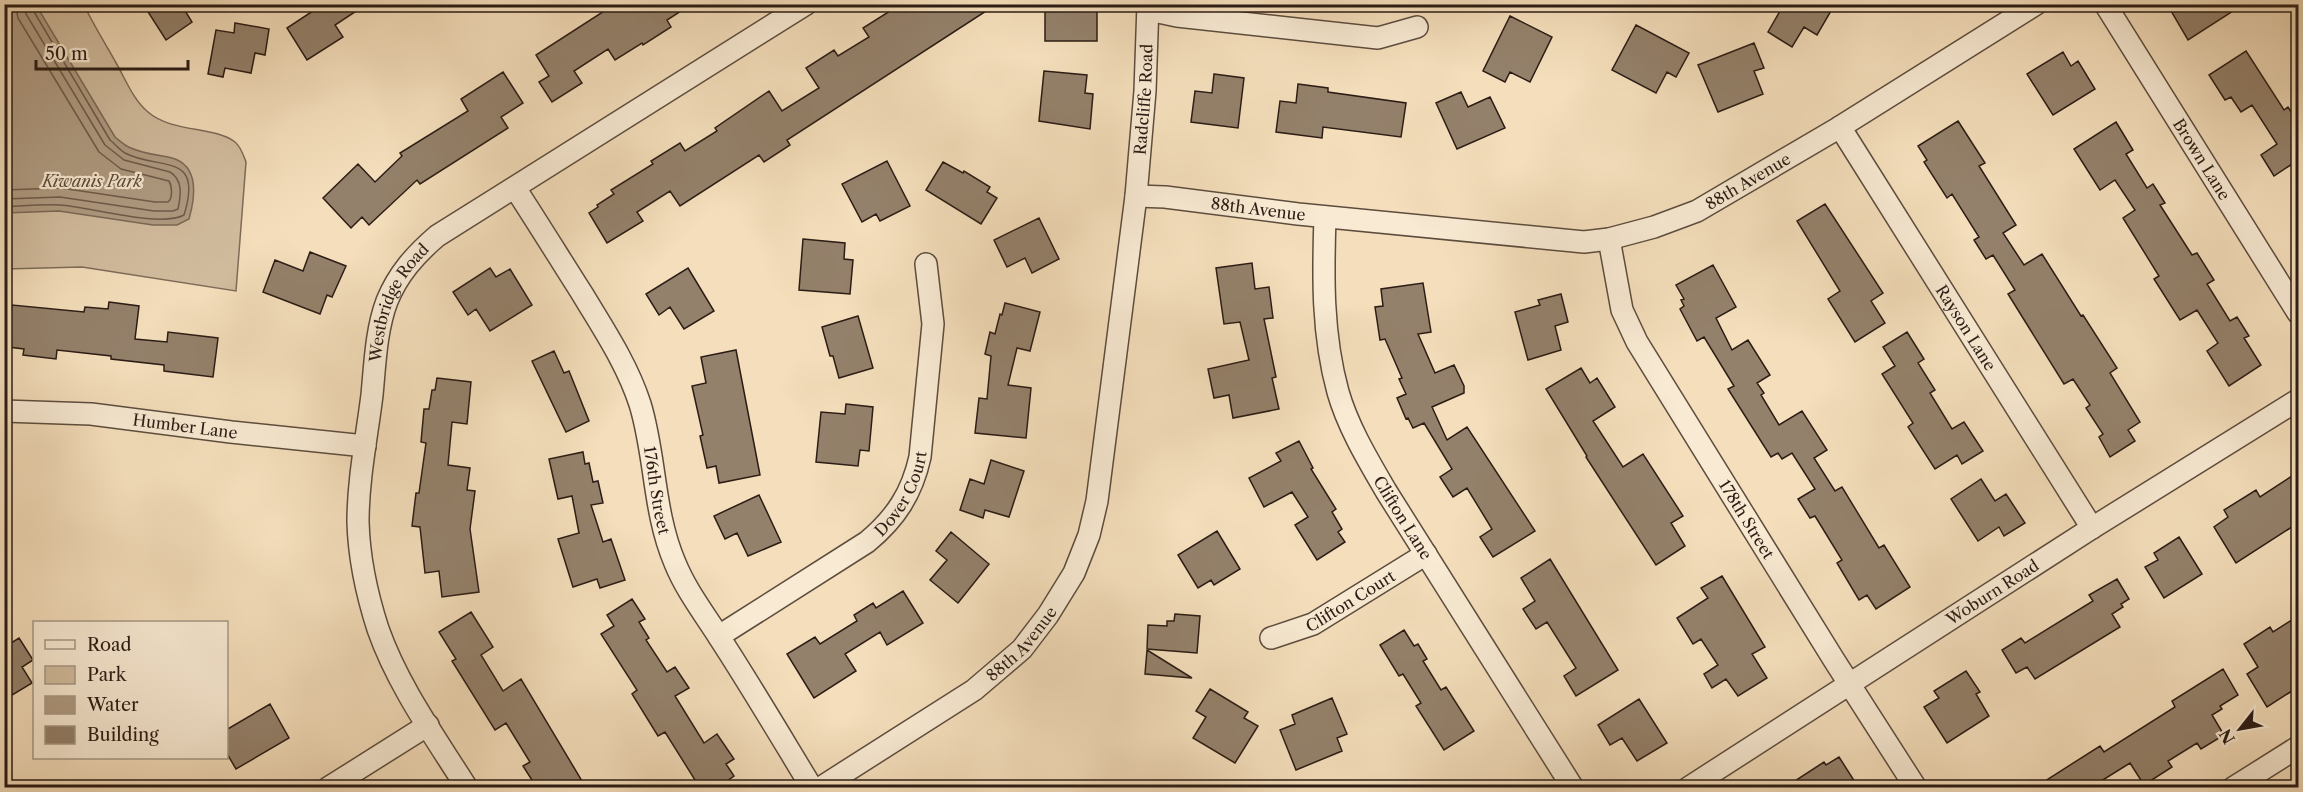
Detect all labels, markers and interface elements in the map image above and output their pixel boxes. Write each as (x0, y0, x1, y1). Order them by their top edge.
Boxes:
scale bar (36, 33, 188, 71)
text: 50 m (45, 43, 88, 65)
street label: Radcliffe Road (1130, 43, 1157, 156)
street label: Brown Lane (2169, 115, 2235, 204)
street label: 88th Avenue (1702, 148, 1794, 214)
park label: Kiwanis Park (40, 171, 142, 191)
street label: 88th Avenue (1210, 193, 1306, 225)
street label: Westbridge Road (365, 239, 433, 364)
street label: Rayson Lane (1932, 281, 2000, 374)
street label: Humber Lane (132, 409, 239, 443)
street label: 176th Street (640, 445, 675, 537)
street label: Dover Court (870, 450, 931, 540)
street label: Clifton Lane (1369, 472, 1437, 563)
street label: 178th Street (1715, 476, 1779, 563)
street label: Woburn Road (1942, 555, 2043, 630)
street label: Clifton Court (1303, 566, 1399, 636)
street label: 88th Avenue (982, 603, 1061, 685)
legend (33, 621, 228, 759)
text: Road (87, 634, 132, 656)
text: Park (87, 664, 128, 686)
text: Water (86, 694, 139, 716)
north arrow (2210, 699, 2270, 759)
text: Building (87, 724, 159, 746)
text: N (2215, 726, 2239, 748)

